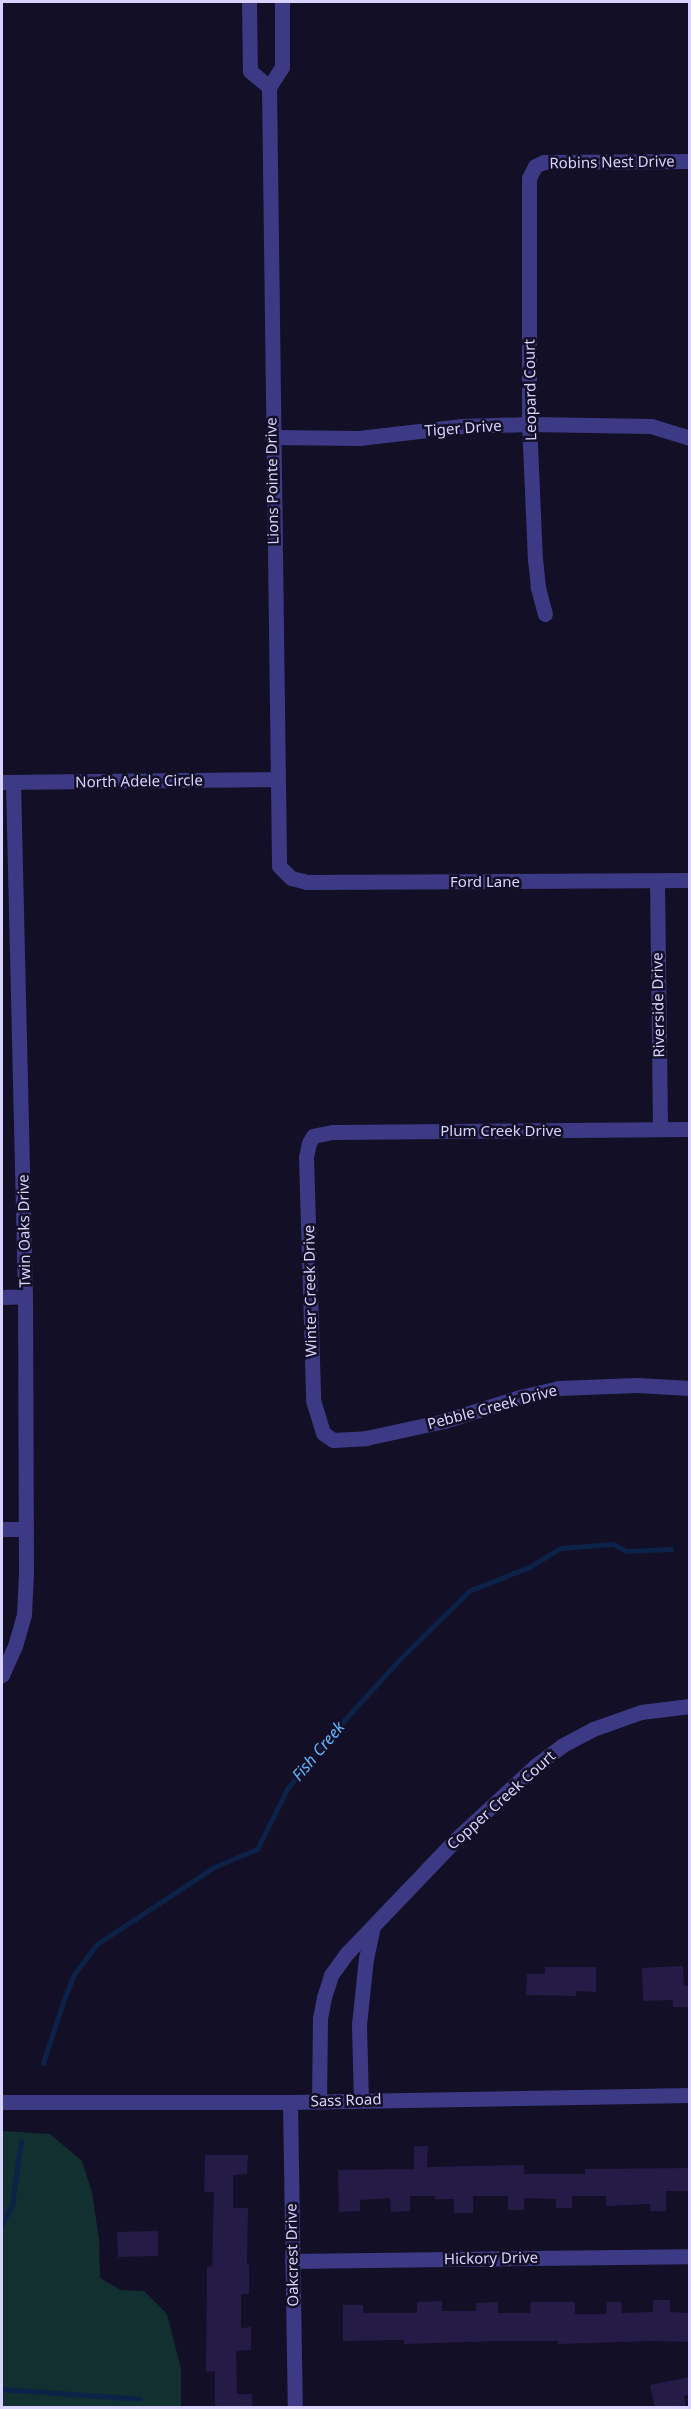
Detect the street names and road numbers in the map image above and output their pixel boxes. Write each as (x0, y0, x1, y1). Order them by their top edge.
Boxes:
street label: Robins Nest Drive (549, 152, 675, 172)
street label: Leopard Court (520, 339, 540, 441)
street label: Tiger Drive (424, 416, 502, 440)
street label: Lions Pointe Drive (262, 417, 282, 545)
street label: North Adele Circle (75, 771, 203, 791)
street label: Ford Lane (450, 873, 520, 891)
street label: Riverside Drive (648, 952, 668, 1058)
street label: Plum Creek Drive (440, 1122, 562, 1140)
street label: Twin Oaks Drive (14, 1174, 34, 1288)
street label: Winter Creek Drive (300, 1225, 320, 1357)
street label: Pebble Creek Drive (425, 1381, 559, 1433)
street label: Copper Creek Court (443, 1747, 559, 1853)
street label: Sass Road (310, 2090, 382, 2110)
street label: Oakcrest Drive (282, 2203, 302, 2307)
street label: Hickory Drive (444, 2248, 538, 2268)

